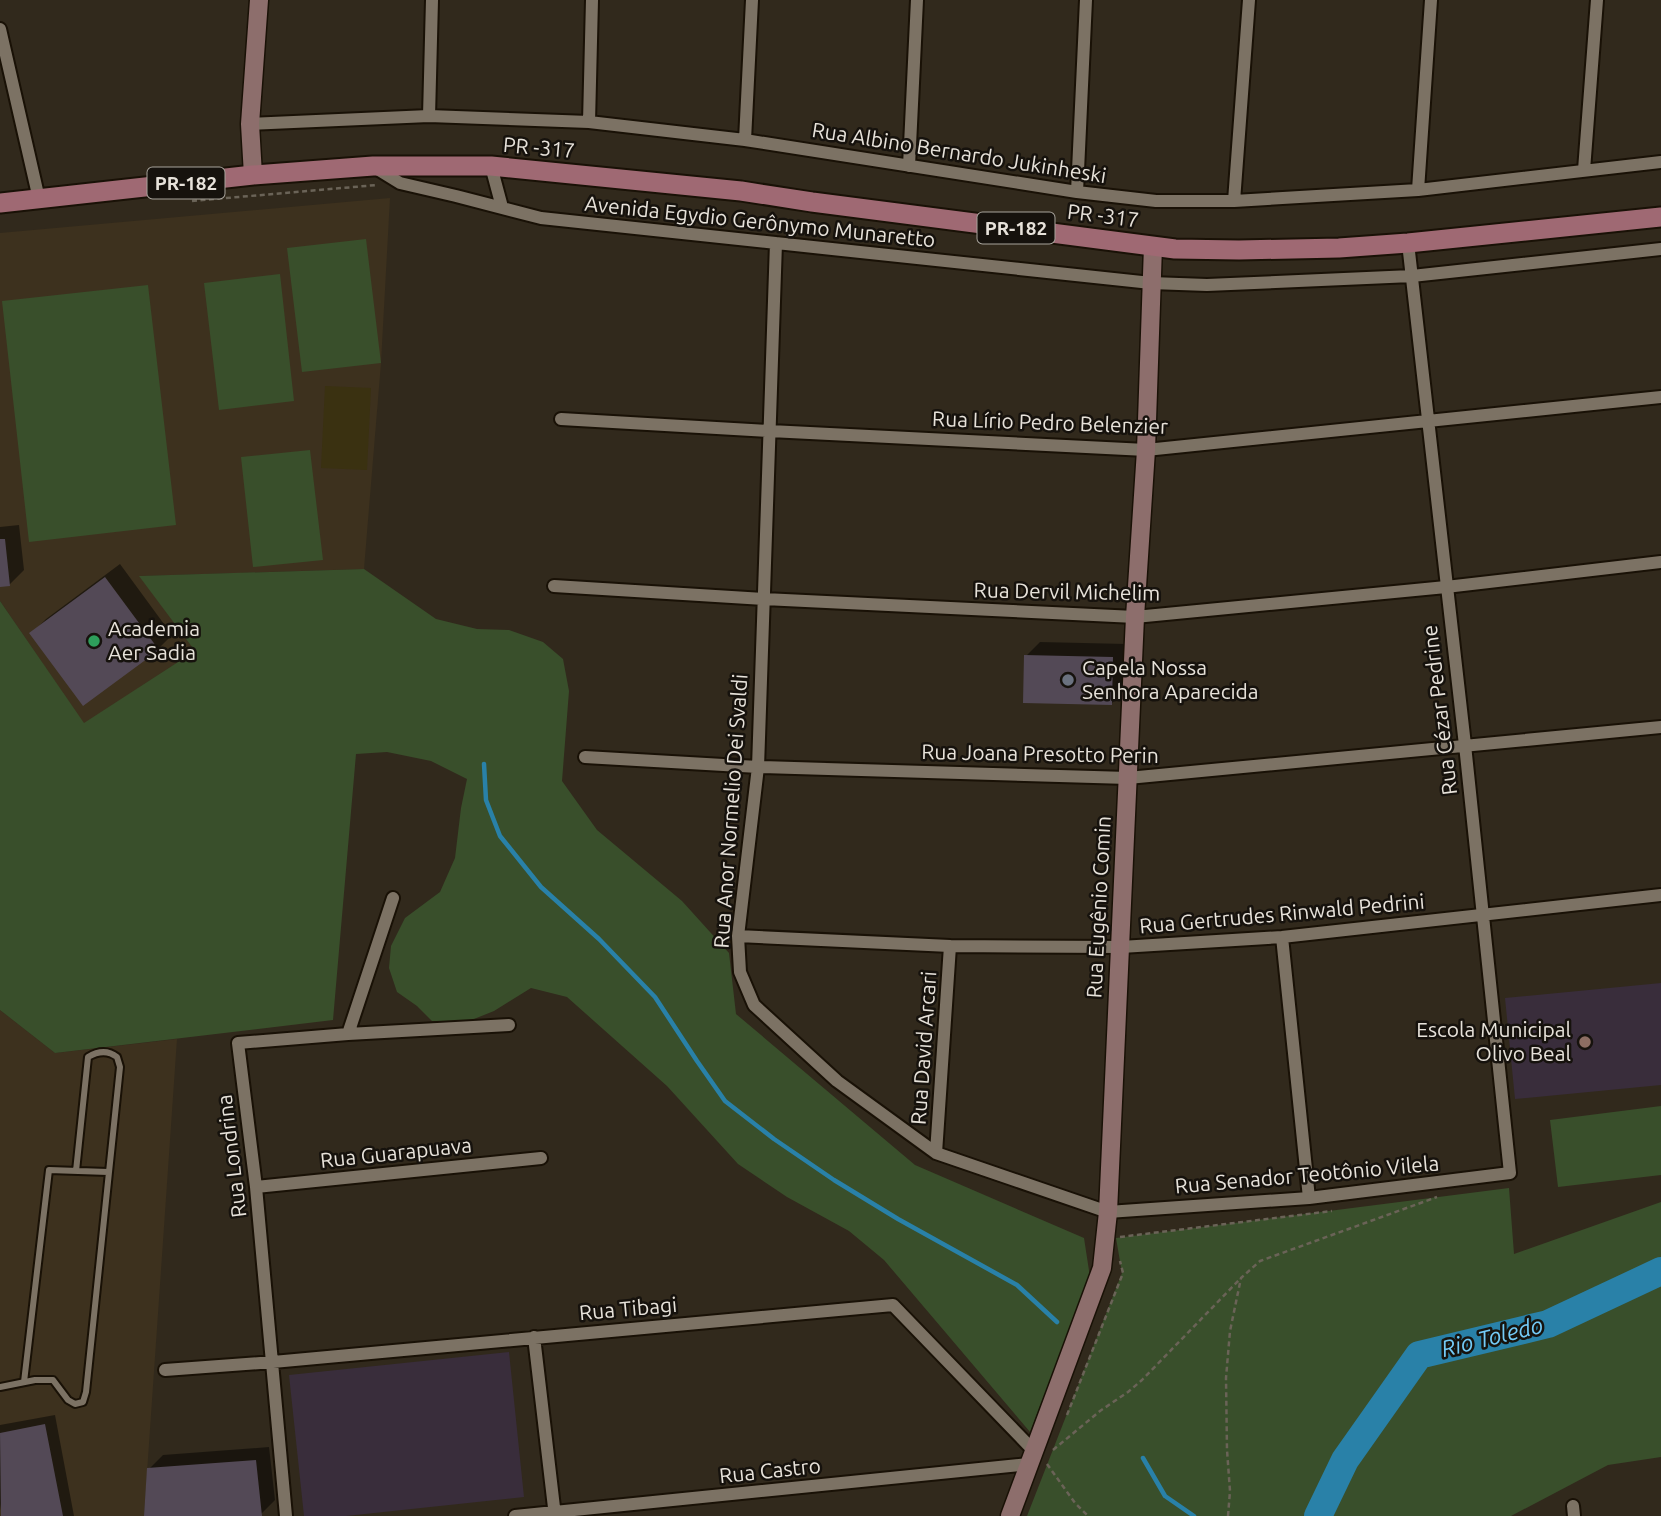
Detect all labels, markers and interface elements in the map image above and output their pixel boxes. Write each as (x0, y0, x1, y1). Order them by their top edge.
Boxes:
street label: Rua Albino Bernardo Jukinheski (810, 117, 1108, 187)
street label: PR -317 (502, 132, 576, 162)
road number: PR-182 (148, 168, 224, 198)
street label: Avenida Egydio Gerônymo Munaretto (584, 191, 937, 251)
street label: PR -317 (1066, 199, 1140, 231)
road number: PR-182 (978, 212, 1054, 244)
street label: Rua Lírio Pedro Belenzier (932, 406, 1168, 438)
street label: Rua Dervil Michelim (974, 577, 1161, 605)
place label: Academia Aer Sadia (108, 616, 200, 664)
street label: Rua Cézar Pedrine (1417, 624, 1461, 796)
marker: Academia Aer Sadia (86, 633, 102, 649)
place label: Capela Nossa Senhora Aparecida (1082, 655, 1259, 703)
marker: Capela Nossa Senhora Aparecida (1060, 672, 1076, 688)
street label: Rua Anor Normelio Dei Svaldi (708, 673, 752, 949)
street label: Rua Joana Presotto Perin (921, 739, 1159, 767)
street label: Rua Eugênio Comin (1081, 815, 1115, 999)
street label: Rua Gertrudes Rinwald Pedrini (1138, 889, 1426, 937)
street label: Rua David Arcari (906, 970, 940, 1126)
place label: Escola Municipal Olivo Beal (1416, 1017, 1571, 1065)
marker: Escola Municipal Olivo Beal (1577, 1034, 1593, 1050)
street label: Rua Londrina (212, 1093, 250, 1219)
street label: Rua Guarapuava (319, 1132, 473, 1172)
street label: Rua Senador Teotônio Vilela (1174, 1150, 1440, 1198)
street label: Rua Tibagi (578, 1292, 678, 1324)
water label: Rio Toledo (1438, 1312, 1545, 1361)
street label: Rua Castro (718, 1453, 822, 1487)

